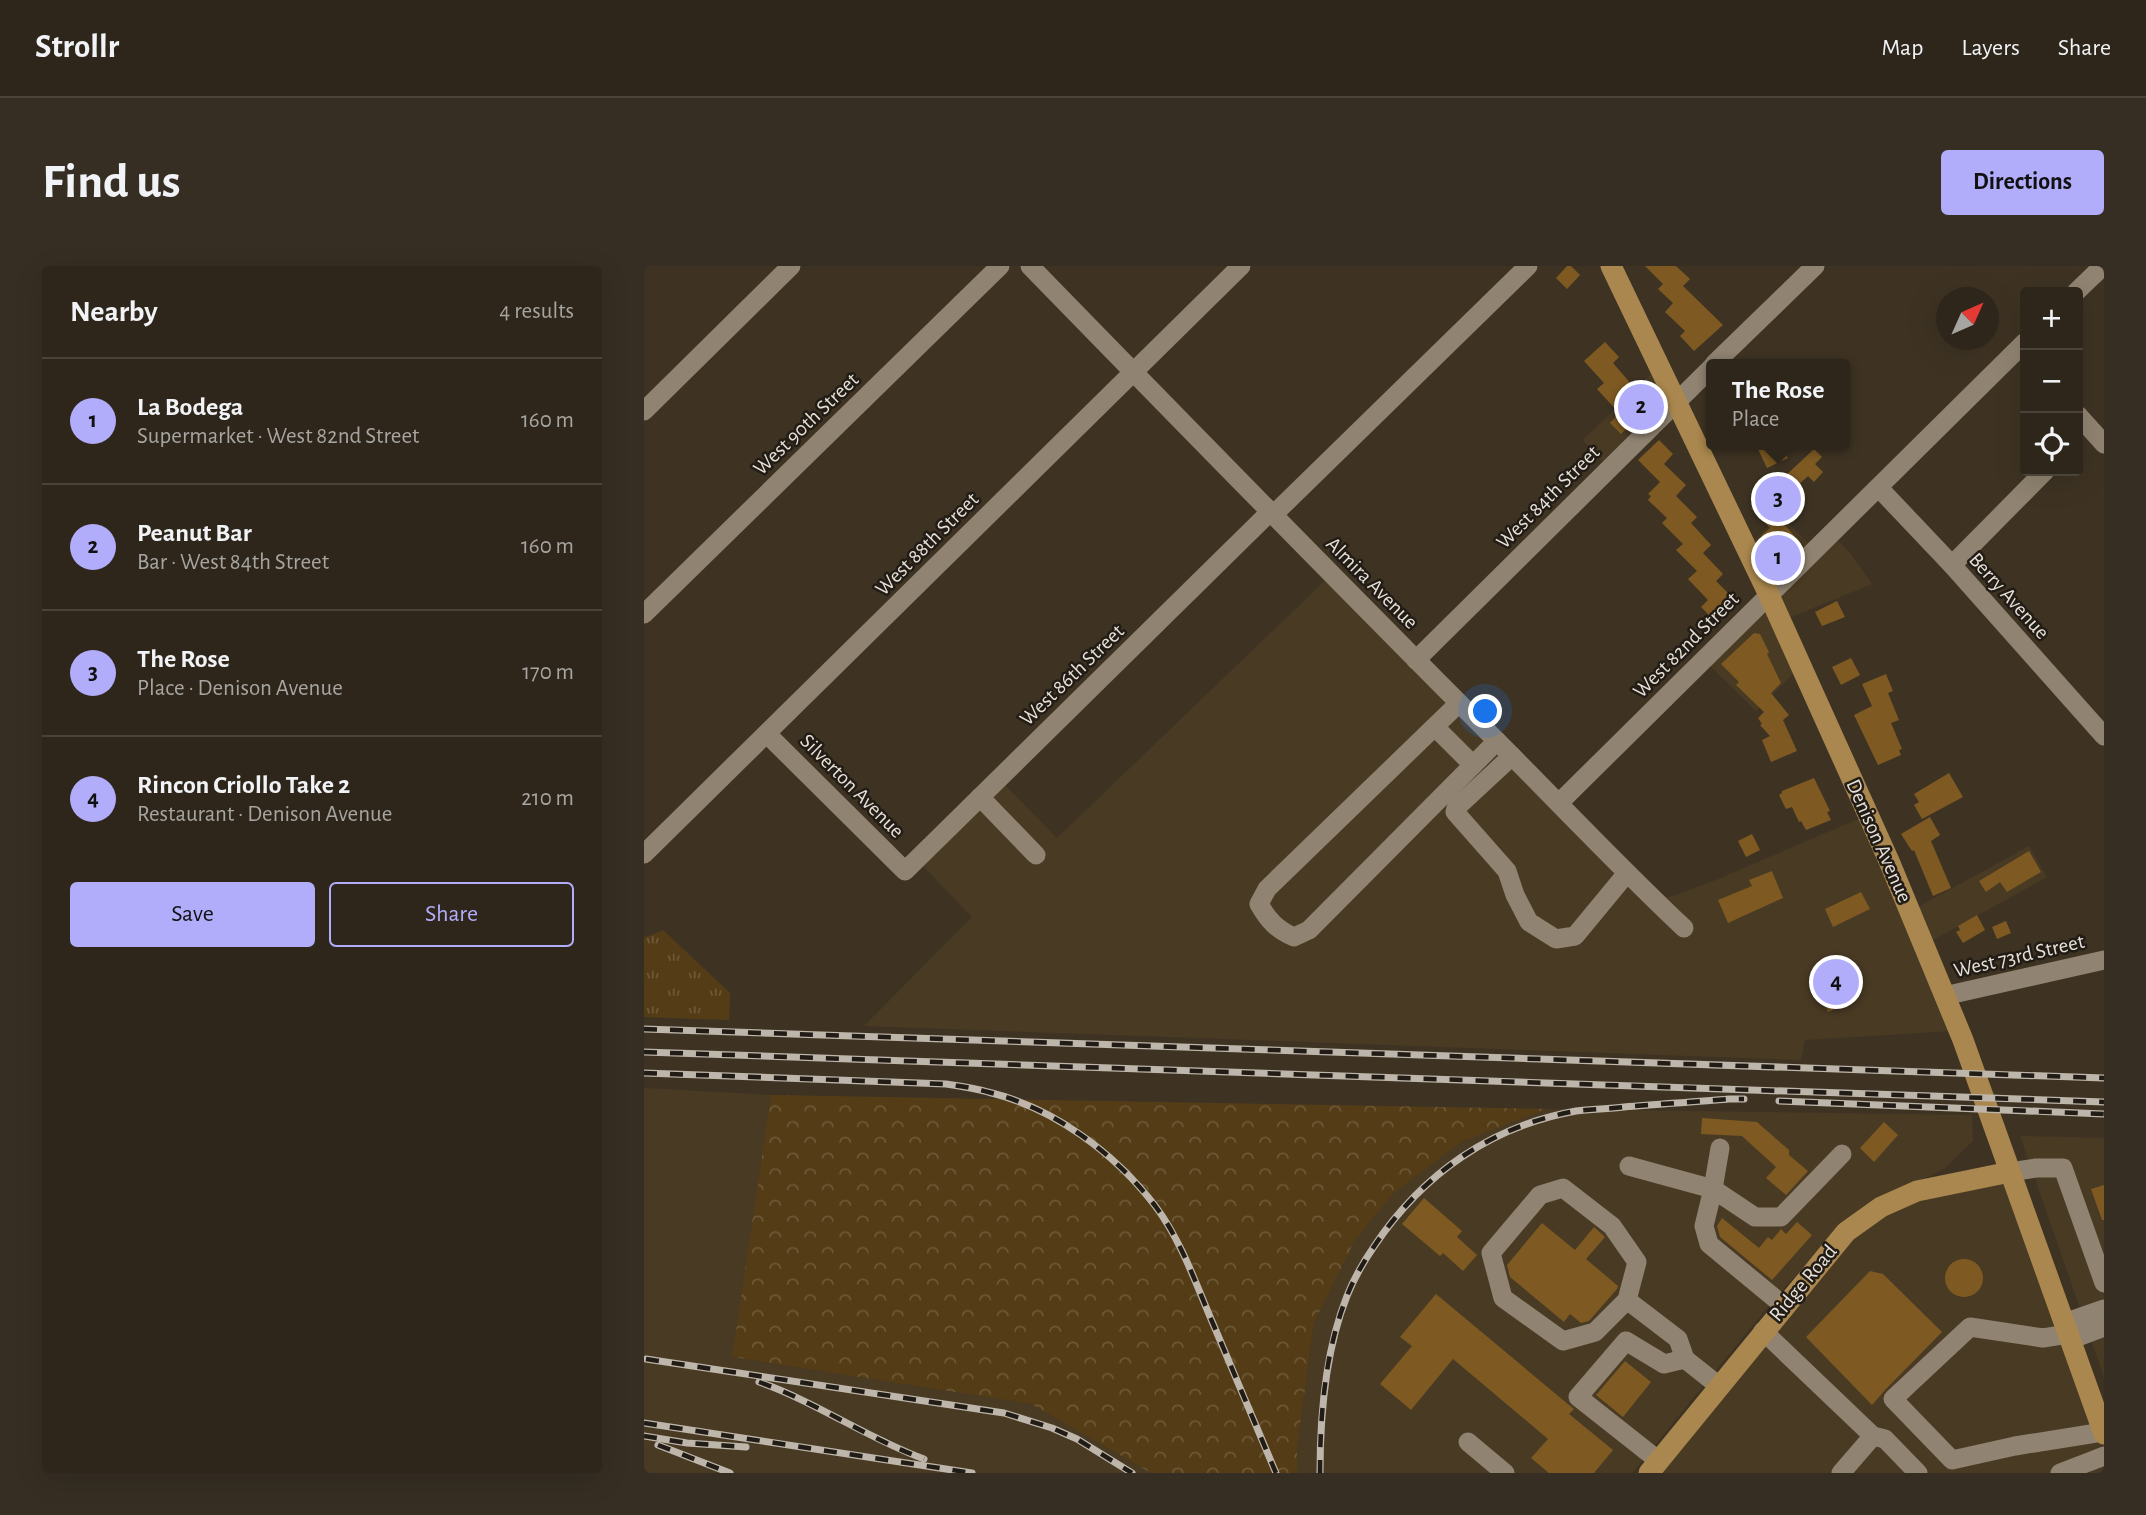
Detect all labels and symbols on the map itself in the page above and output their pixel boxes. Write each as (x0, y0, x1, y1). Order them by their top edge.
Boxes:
north arrow (1936, 287, 1999, 350)
street label: West 90th Street (749, 369, 863, 479)
pin: 2 (1618, 381, 1664, 433)
street label: West 84th Street (1492, 441, 1604, 553)
pin: 3 (1755, 473, 1801, 525)
street label: West 88th Street (872, 488, 983, 599)
pin: 1 (1755, 532, 1801, 584)
street label: Almira Avenue (1322, 533, 1422, 633)
street label: Berry Avenue (1965, 549, 2053, 643)
street label: West 82nd Street (1629, 588, 1743, 702)
street label: West 86th Street (1016, 620, 1128, 730)
your location (1468, 694, 1502, 728)
street label: Silverton Avenue (796, 730, 908, 842)
street label: Denison Avenue (1842, 776, 1916, 906)
street label: West 73rd Street (1952, 931, 2087, 981)
pin: 4 (1813, 956, 1859, 1008)
street label: Ridge Road (1765, 1241, 1841, 1325)

